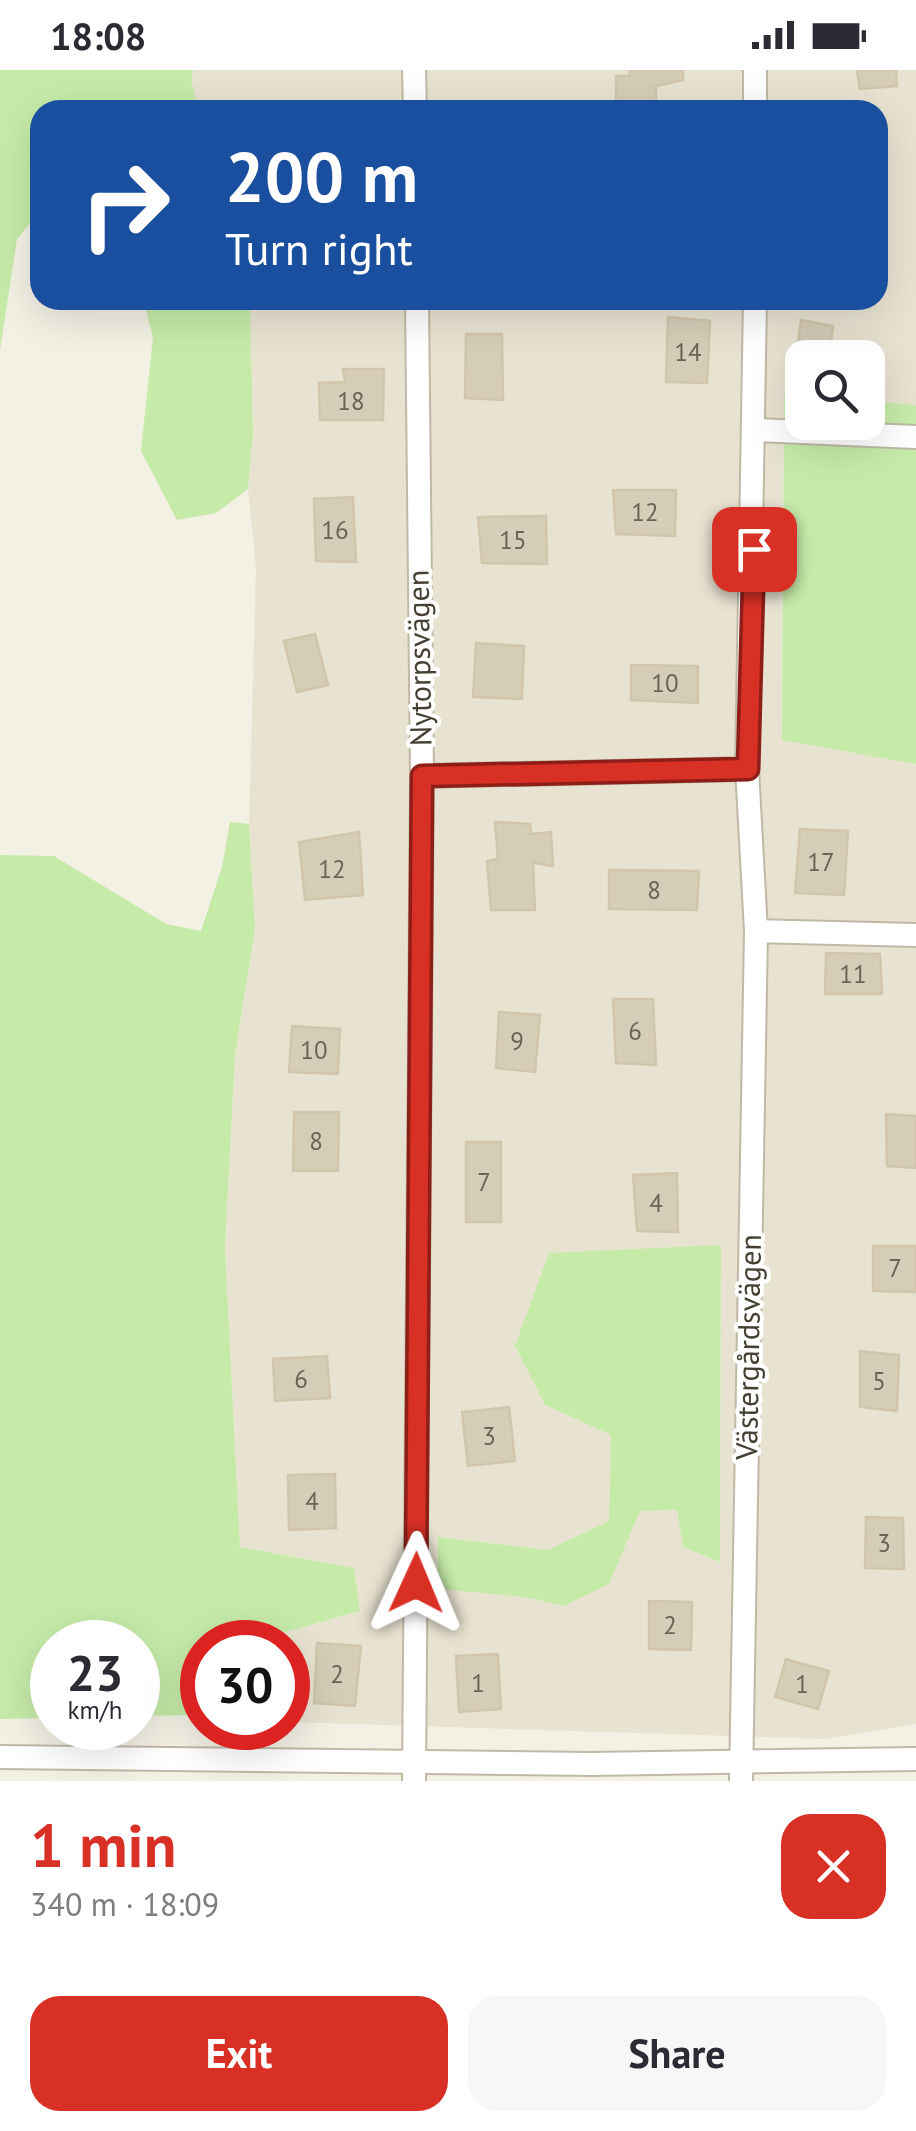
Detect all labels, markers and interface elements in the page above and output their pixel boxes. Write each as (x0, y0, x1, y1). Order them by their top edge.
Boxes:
text: 18:08 (50, 11, 146, 60)
text: 200 m (225, 131, 418, 221)
icon: right (60, 140, 190, 270)
text: Turn right (225, 219, 413, 277)
house number: 14 (674, 336, 702, 368)
map controls (785, 340, 885, 440)
button: search (785, 340, 885, 440)
house number: 18 (337, 385, 365, 417)
house number: 12 (631, 496, 659, 528)
pin (712, 507, 797, 592)
house number: 16 (321, 514, 349, 546)
icon: arrive (727, 522, 782, 577)
house number: 15 (499, 524, 527, 556)
street label: Nytorpsvägen (397, 570, 440, 746)
house number: 10 (651, 667, 679, 699)
house number: 17 (807, 846, 835, 878)
house number: 12 (318, 853, 346, 885)
house number: 8 (647, 874, 661, 906)
house number: 11 (839, 958, 867, 990)
house number: 6 (628, 1015, 642, 1047)
house number: 9 (510, 1025, 524, 1057)
house number: 10 (300, 1034, 328, 1066)
house number: 8 (309, 1125, 323, 1157)
house number: 7 (477, 1166, 491, 1198)
house number: 4 (649, 1187, 663, 1219)
street label: Västergårdsvägen (726, 1234, 769, 1461)
house number: 7 (888, 1252, 902, 1284)
house number: 6 (294, 1363, 308, 1395)
house number: 5 (872, 1365, 886, 1397)
house number: 3 (482, 1420, 496, 1452)
house number: 4 (305, 1485, 319, 1517)
house number: 3 (877, 1527, 891, 1559)
position arrow (364, 1531, 468, 1635)
house number: 2 (663, 1609, 677, 1641)
speed limit sign: 30 (180, 1620, 310, 1750)
text: 23 (67, 1640, 123, 1705)
house number: 2 (330, 1658, 344, 1690)
house number: 1 (471, 1667, 485, 1699)
house number: 1 (795, 1668, 809, 1700)
text: km/h (68, 1694, 122, 1726)
text: 1 min (30, 1806, 176, 1884)
button: close (781, 1814, 886, 1919)
text: 340 m · 18:09 (30, 1883, 219, 1925)
button: Exit (30, 1996, 448, 2111)
button: Share (468, 1996, 886, 2111)

